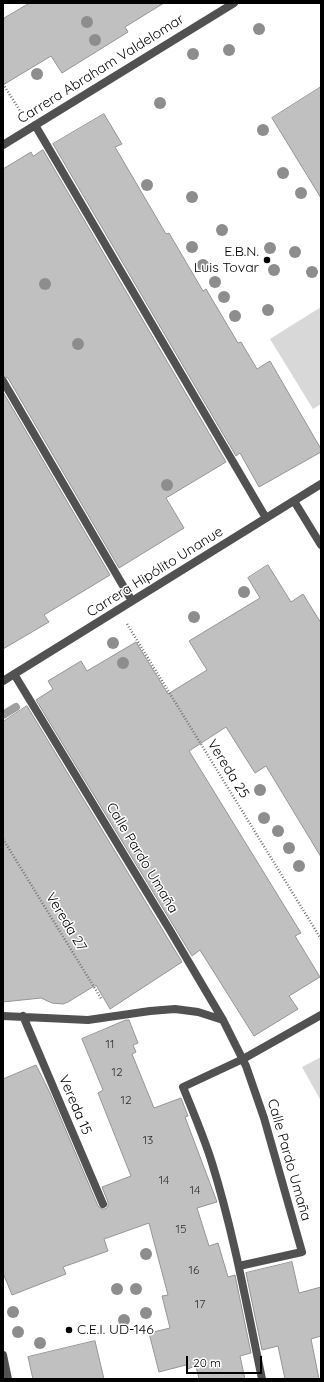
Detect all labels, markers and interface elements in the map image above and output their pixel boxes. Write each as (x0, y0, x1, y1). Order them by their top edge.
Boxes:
street label: Carrera Abraham Valdelomar (15, 11, 187, 127)
place label: E.B.N. Luis Tovar (194, 244, 259, 276)
marker: E.B.N. Luis Tovar (262, 255, 272, 265)
street label: Carrera Hipólito Unanue (84, 523, 226, 621)
street label: Vereda 25 (203, 737, 253, 801)
street label: Calle Pardo Umaña (102, 800, 182, 916)
street label: Vereda 27 (42, 890, 90, 954)
house number: 11 (106, 1037, 114, 1051)
house number: 12 (111, 1065, 123, 1079)
street label: Vereda 15 (55, 1072, 95, 1138)
house number: 12 (120, 1093, 132, 1107)
street label: Calle Pardo Umaña (264, 1097, 314, 1223)
house number: 13 (143, 1133, 153, 1147)
house number: 14 (159, 1173, 169, 1187)
house number: 14 (190, 1183, 200, 1197)
house number: 15 (176, 1222, 186, 1236)
house number: 16 (189, 1263, 199, 1277)
house number: 17 (195, 1297, 205, 1311)
place label: C.E.I. UD-146 (77, 1322, 154, 1338)
marker: C.E.I. UD-146 (64, 1325, 74, 1335)
scale bar (188, 1348, 264, 1374)
text: 20 m (193, 1355, 221, 1370)

